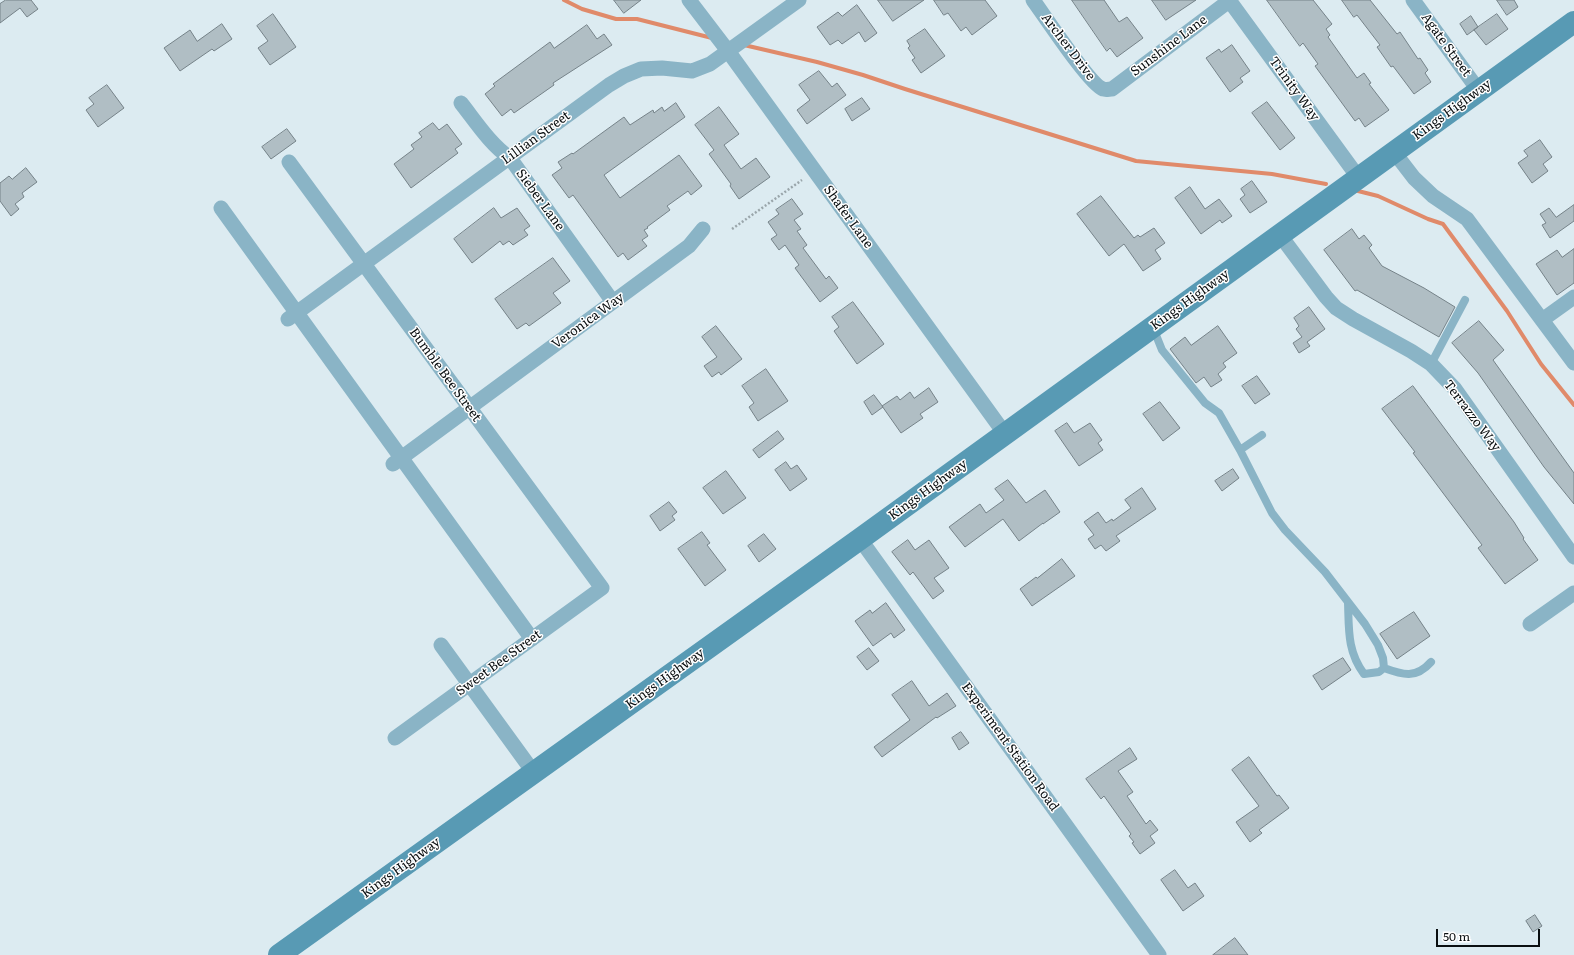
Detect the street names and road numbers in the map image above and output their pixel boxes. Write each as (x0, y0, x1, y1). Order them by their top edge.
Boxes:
street label: Archer Drive (1038, 10, 1098, 84)
street label: Agate Street (1418, 10, 1474, 80)
street label: Sunshine Lane (1128, 12, 1210, 80)
street label: Trinity Way (1266, 54, 1322, 124)
street label: Kings Highway (1410, 76, 1494, 144)
street label: Lillian Street (499, 108, 573, 168)
street label: Sieber Lane (512, 166, 568, 234)
street label: Shafer Lane (820, 182, 876, 252)
street label: Kings Highway (1148, 266, 1232, 334)
street label: Veronica Way (549, 290, 627, 352)
street label: Bumble Bee Street (406, 325, 484, 425)
street label: Terrazzo Way (1440, 377, 1504, 455)
street label: Kings Highway (886, 456, 970, 524)
street label: Sweet Bee Street (453, 627, 545, 699)
street label: Kings Highway (623, 645, 707, 713)
street label: Experiment Station Road (958, 680, 1062, 814)
street label: Kings Highway (359, 834, 443, 902)

